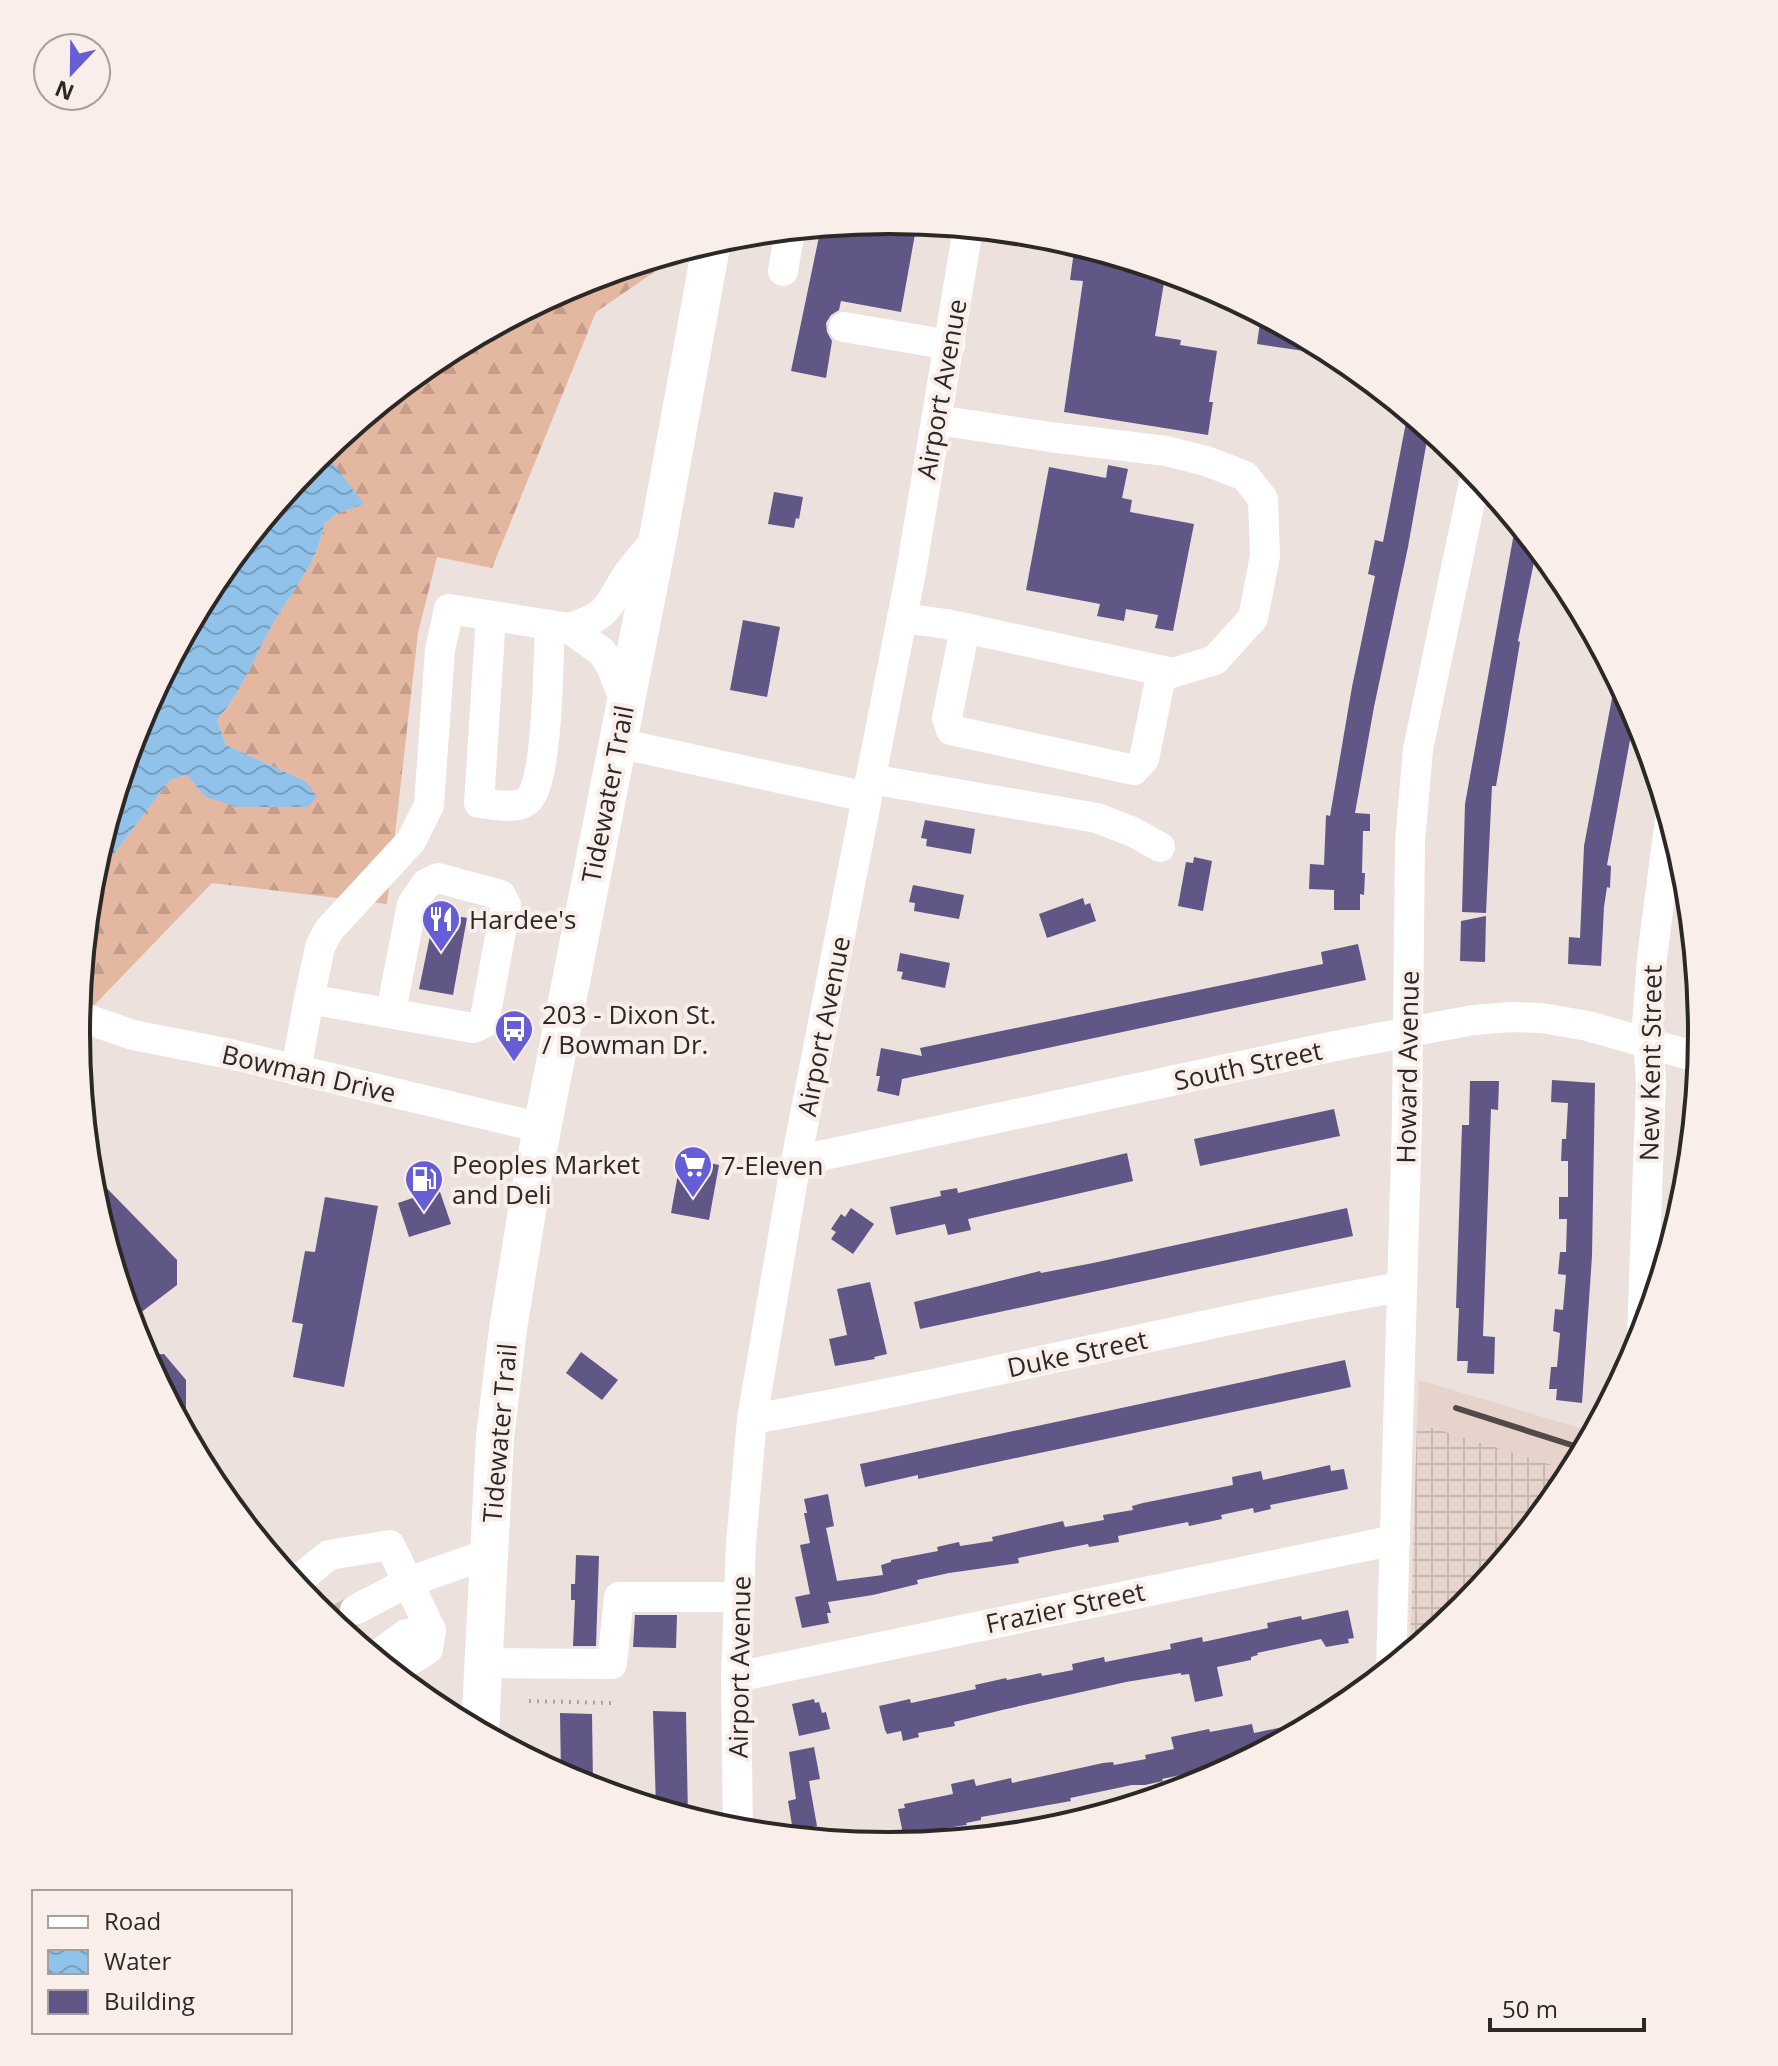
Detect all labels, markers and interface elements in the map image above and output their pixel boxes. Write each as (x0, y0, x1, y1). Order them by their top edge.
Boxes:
north arrow (32, 32, 112, 112)
text: N (50, 74, 78, 109)
street label: Airport Avenue (907, 296, 975, 482)
street label: Tidewater Trail (572, 702, 642, 886)
restaurant icon: Hardee's (420, 898, 462, 953)
place label: Hardee's (469, 901, 576, 937)
street label: Airport Avenue (788, 933, 858, 1119)
street label: New Kent Street (1630, 965, 1670, 1161)
street label: Howard Avenue (1387, 970, 1427, 1164)
place label: 203 - Dixon St. / Bowman Dr. (542, 996, 716, 1062)
bus stop icon: 203 - Dixon St. / Bowman Dr. (493, 1008, 535, 1063)
street label: South Street (1171, 1032, 1325, 1098)
street label: Bowman Drive (218, 1036, 400, 1110)
supermarket icon: 7-Eleven (672, 1144, 714, 1199)
place label: Peoples Market and Deli (452, 1146, 640, 1212)
place label: 7-Eleven (721, 1147, 823, 1183)
fuel station icon: Peoples Market and Deli (403, 1158, 445, 1213)
street label: Duke Street (1004, 1321, 1150, 1385)
street label: Tidewater Trail (473, 1342, 525, 1524)
street label: Frazier Street (982, 1573, 1148, 1641)
street label: Airport Avenue (719, 1576, 759, 1758)
legend (32, 1890, 292, 2034)
text: Road (104, 1904, 161, 1937)
text: Water (104, 1944, 172, 1977)
scale bar (1490, 1982, 1644, 2032)
text: Building (104, 1984, 195, 2017)
text: 50 m (1502, 1992, 1558, 2025)

